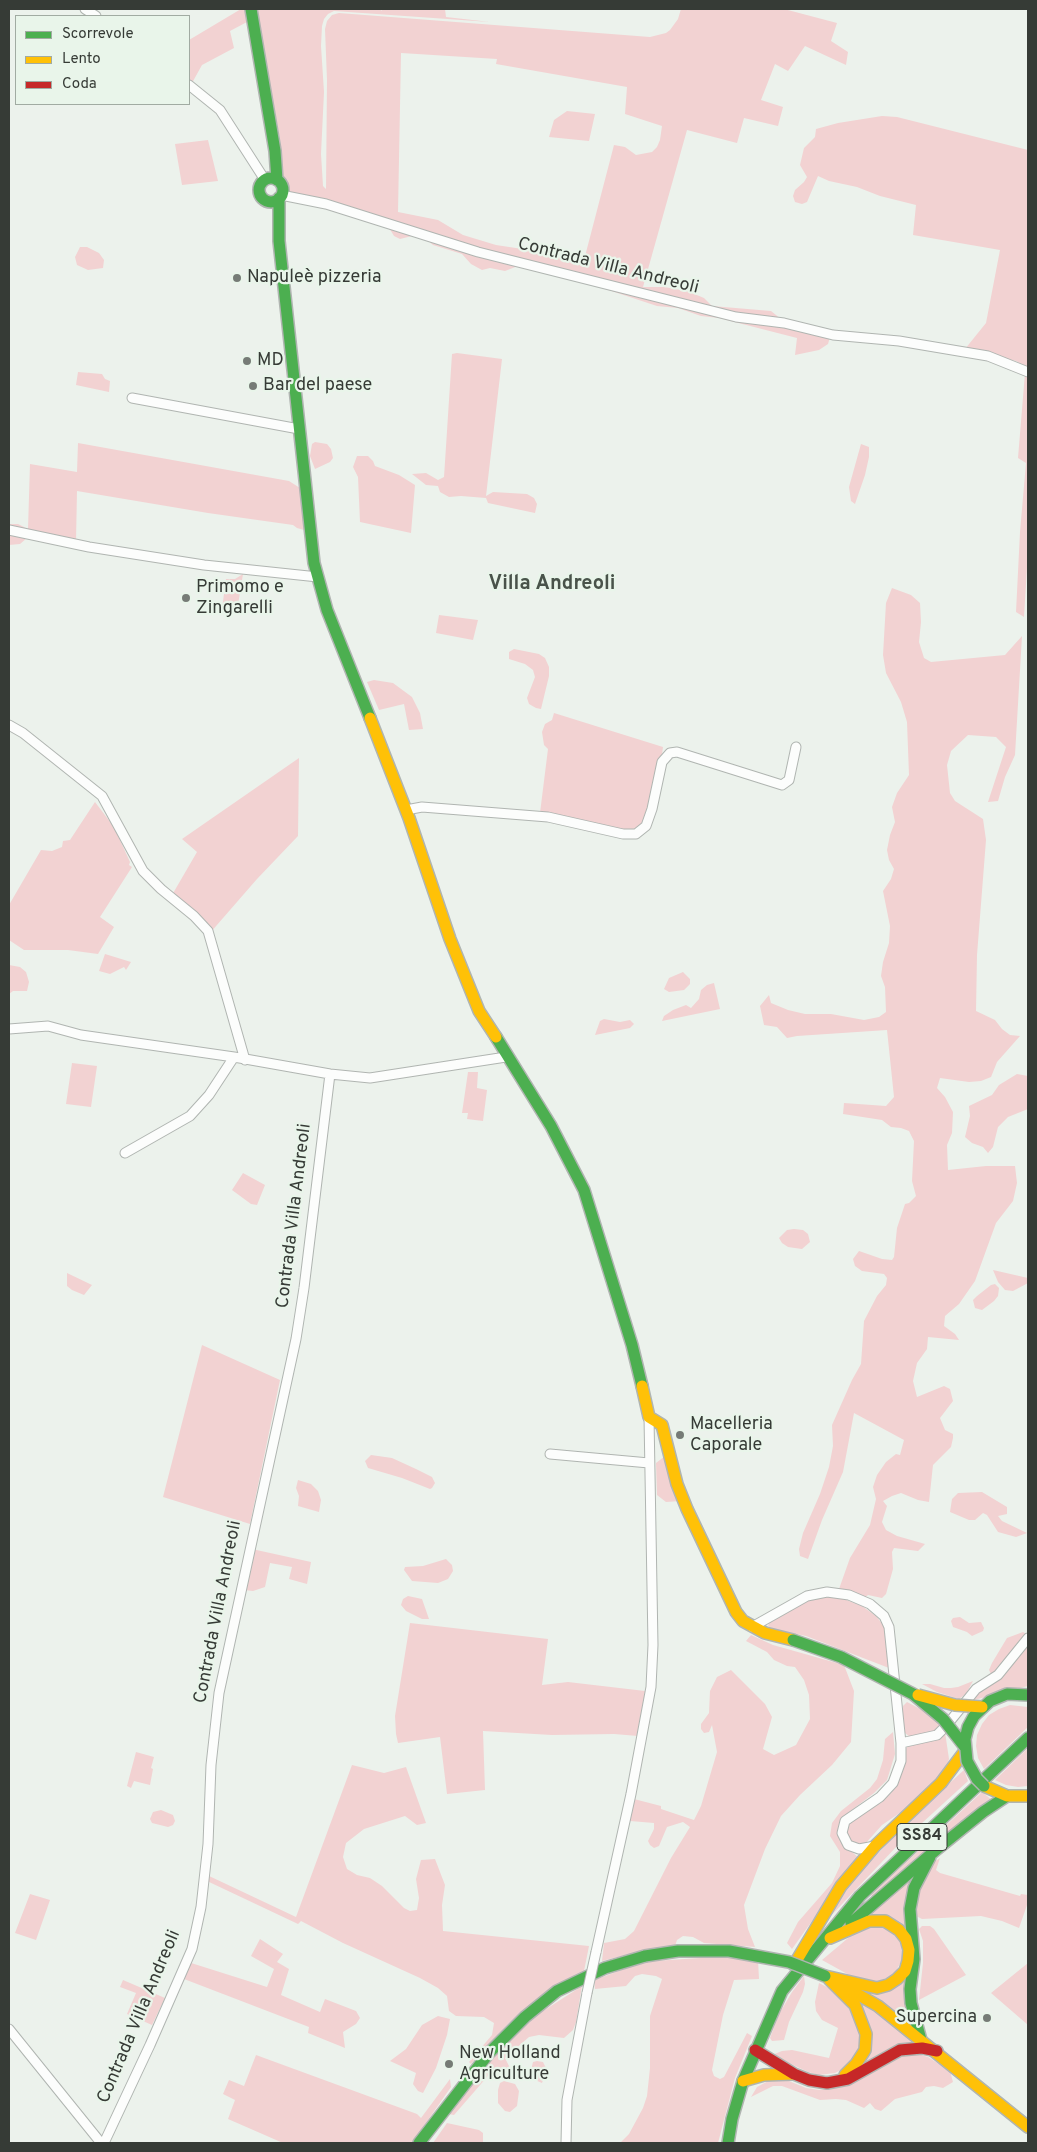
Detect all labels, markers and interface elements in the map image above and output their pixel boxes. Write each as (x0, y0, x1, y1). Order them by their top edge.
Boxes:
legend (15, 15, 190, 105)
text: Scorrevole (62, 25, 134, 44)
text: Lento (62, 50, 101, 69)
text: Coda (62, 75, 97, 94)
street label: Contrada Villa Andreoli (515, 234, 701, 300)
place label: Napuleè pizzeria (247, 267, 381, 289)
marker: Napuleè pizzeria (231, 272, 243, 284)
place label: MD (257, 350, 284, 372)
marker: MD (241, 355, 253, 367)
place label: Bar del paese (263, 375, 372, 397)
marker: Bar del paese (247, 380, 259, 392)
district label: Villa Andreoli (488, 573, 616, 597)
place label: Primomo e Zingarelli (196, 577, 284, 620)
marker: Primomo e Zingarelli (180, 592, 192, 604)
street label: Contrada Villa Andreoli (273, 1122, 317, 1310)
place label: Macelleria Caporale (690, 1414, 773, 1456)
marker: Macelleria Caporale (674, 1429, 686, 1441)
street label: Contrada Villa Andreoli (191, 1519, 247, 1705)
road number: SS84 (897, 1824, 947, 1850)
street label: Contrada Villa Andreoli (94, 1927, 186, 2107)
place label: Supercina (896, 2007, 977, 2029)
marker: Supercina (981, 2012, 993, 2024)
place label: New Holland Agriculture (459, 2043, 561, 2086)
marker: New Holland Agriculture (443, 2058, 455, 2070)

